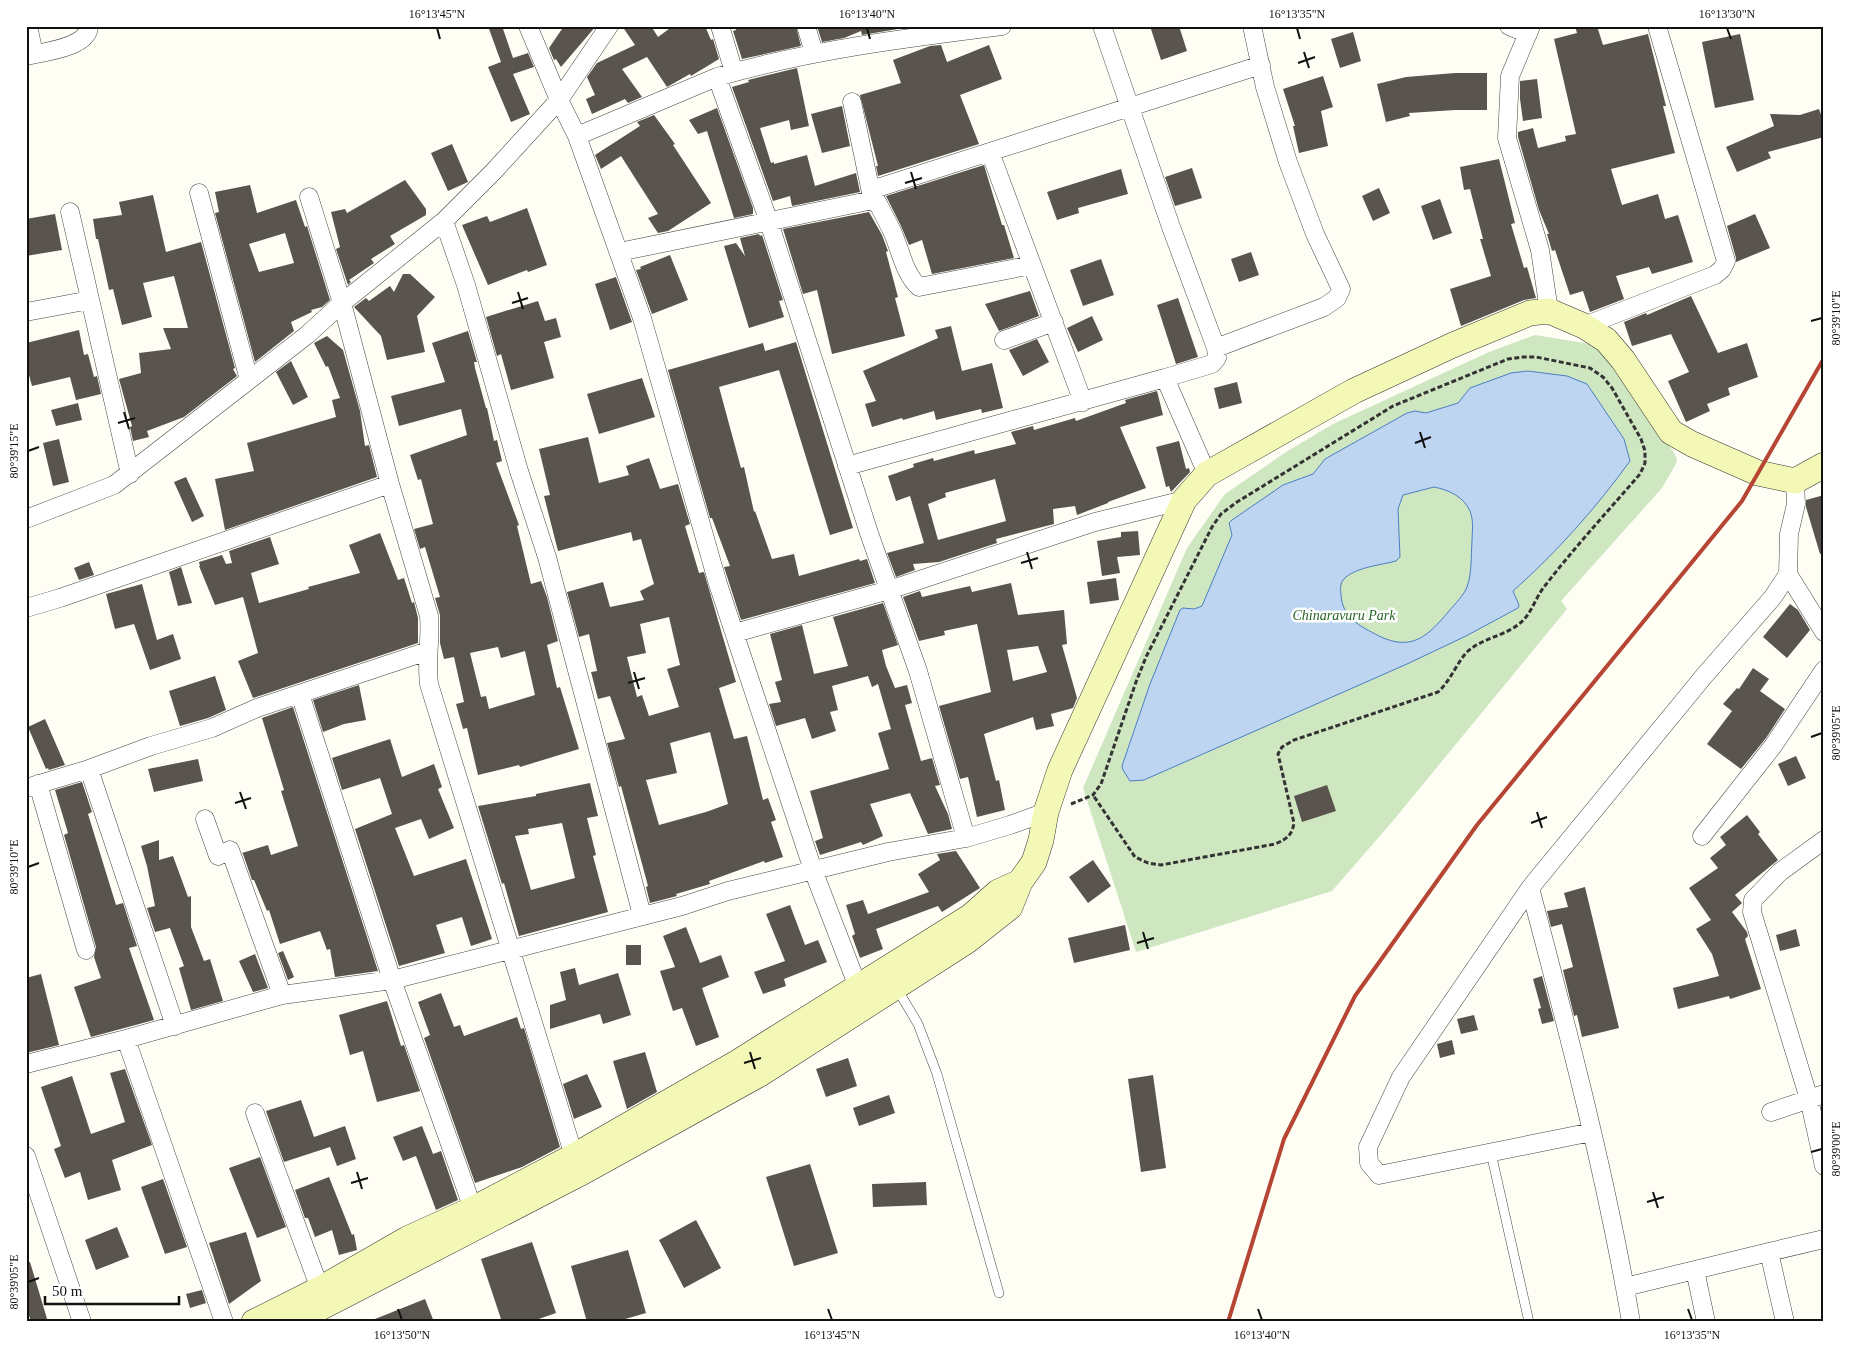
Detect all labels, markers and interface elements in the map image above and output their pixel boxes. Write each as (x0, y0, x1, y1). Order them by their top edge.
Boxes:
text: 16°13'45"N (409, 7, 466, 21)
text: 16°13'40"N (839, 7, 896, 21)
text: 16°13'35"N (1269, 7, 1326, 21)
text: 16°13'30"N (1699, 7, 1756, 21)
text: 80°39'10"E (1829, 290, 1843, 346)
text: 80°39'15"E (7, 423, 21, 479)
park label: Chinaravuru Park (1292, 608, 1396, 623)
text: 80°39'05"E (1829, 705, 1843, 761)
text: 80°39'10"E (7, 839, 21, 895)
text: 80°39'00"E (1829, 1121, 1843, 1177)
text: 80°39'05"E (7, 1254, 21, 1310)
scale bar (45, 1273, 179, 1305)
text: 50 m (52, 1283, 83, 1299)
text: 16°13'50"N (374, 1328, 431, 1342)
text: 16°13'45"N (804, 1328, 861, 1342)
text: 16°13'40"N (1234, 1328, 1291, 1342)
text: 16°13'35"N (1664, 1328, 1721, 1342)

